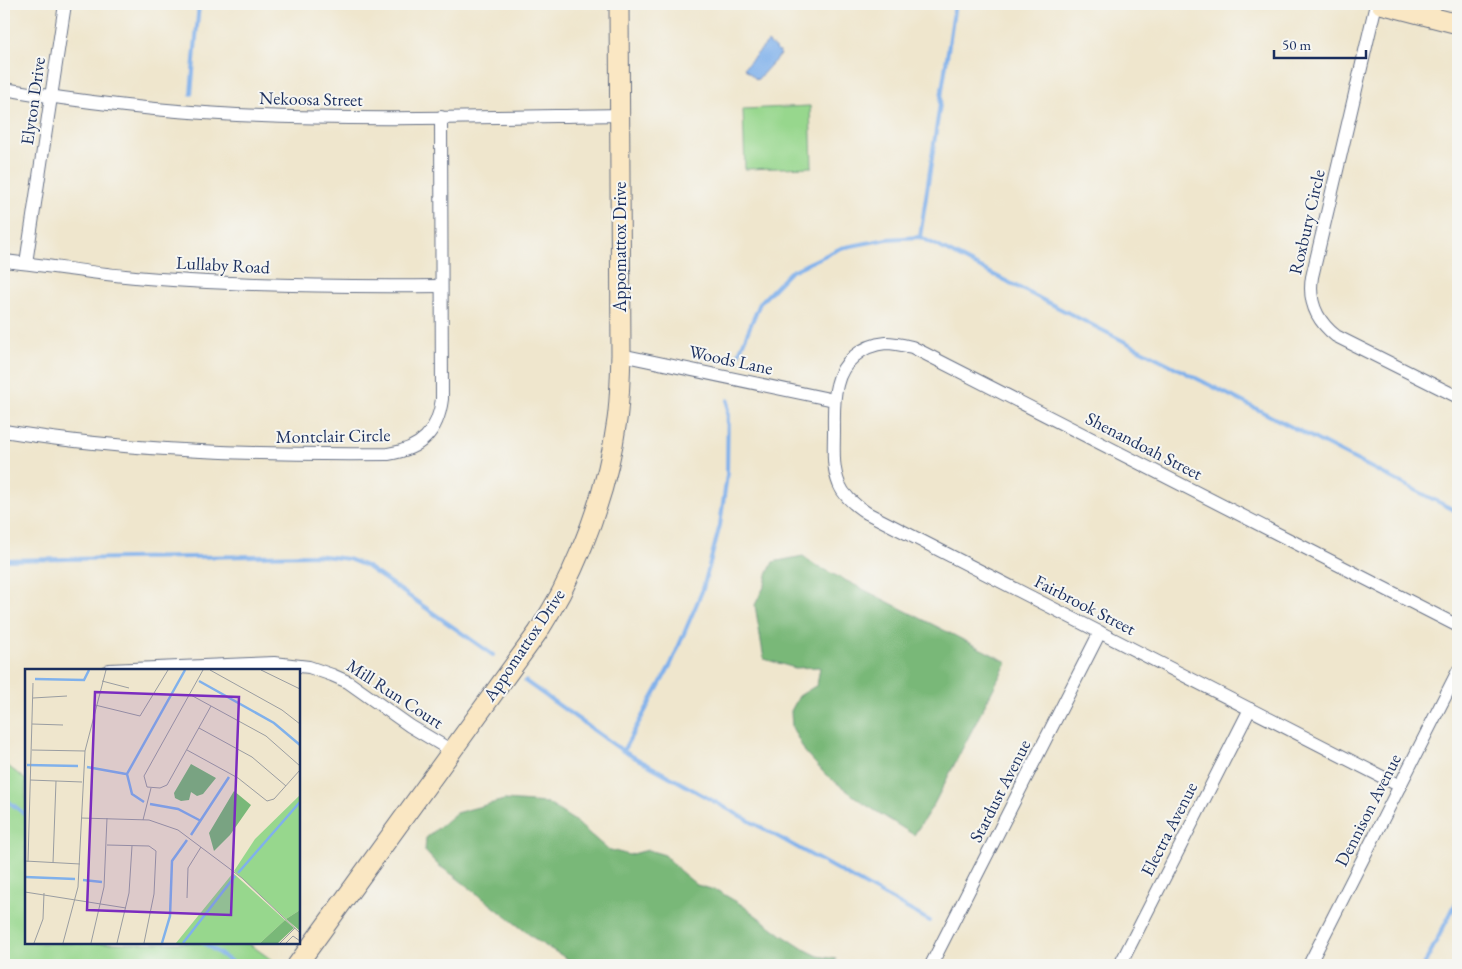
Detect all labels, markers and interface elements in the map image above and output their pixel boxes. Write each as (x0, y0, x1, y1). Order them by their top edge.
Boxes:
scale bar (1274, 28, 1367, 60)
text: 50 m (1282, 35, 1311, 54)
street label: Elyton Drive (15, 56, 50, 146)
street label: Nekoosa Street (259, 86, 363, 111)
street label: Roxbury Circle (1283, 167, 1330, 277)
street label: Appomattox Drive (608, 182, 631, 313)
street label: Lullaby Road (176, 251, 271, 278)
street label: Woods Lane (687, 339, 775, 380)
street label: Shenandoah Street (1082, 406, 1207, 485)
street label: Montclair Circle (275, 423, 391, 448)
street label: Fairbrook Street (1031, 569, 1140, 640)
street label: Appomattox Drive (477, 584, 570, 706)
street label: Mill Run Court (342, 654, 448, 734)
inset map (25, 669, 300, 944)
street label: Stardust Avenue (964, 735, 1035, 846)
street label: Dennison Avenue (1329, 750, 1406, 870)
street label: Electra Avenue (1135, 778, 1202, 880)

